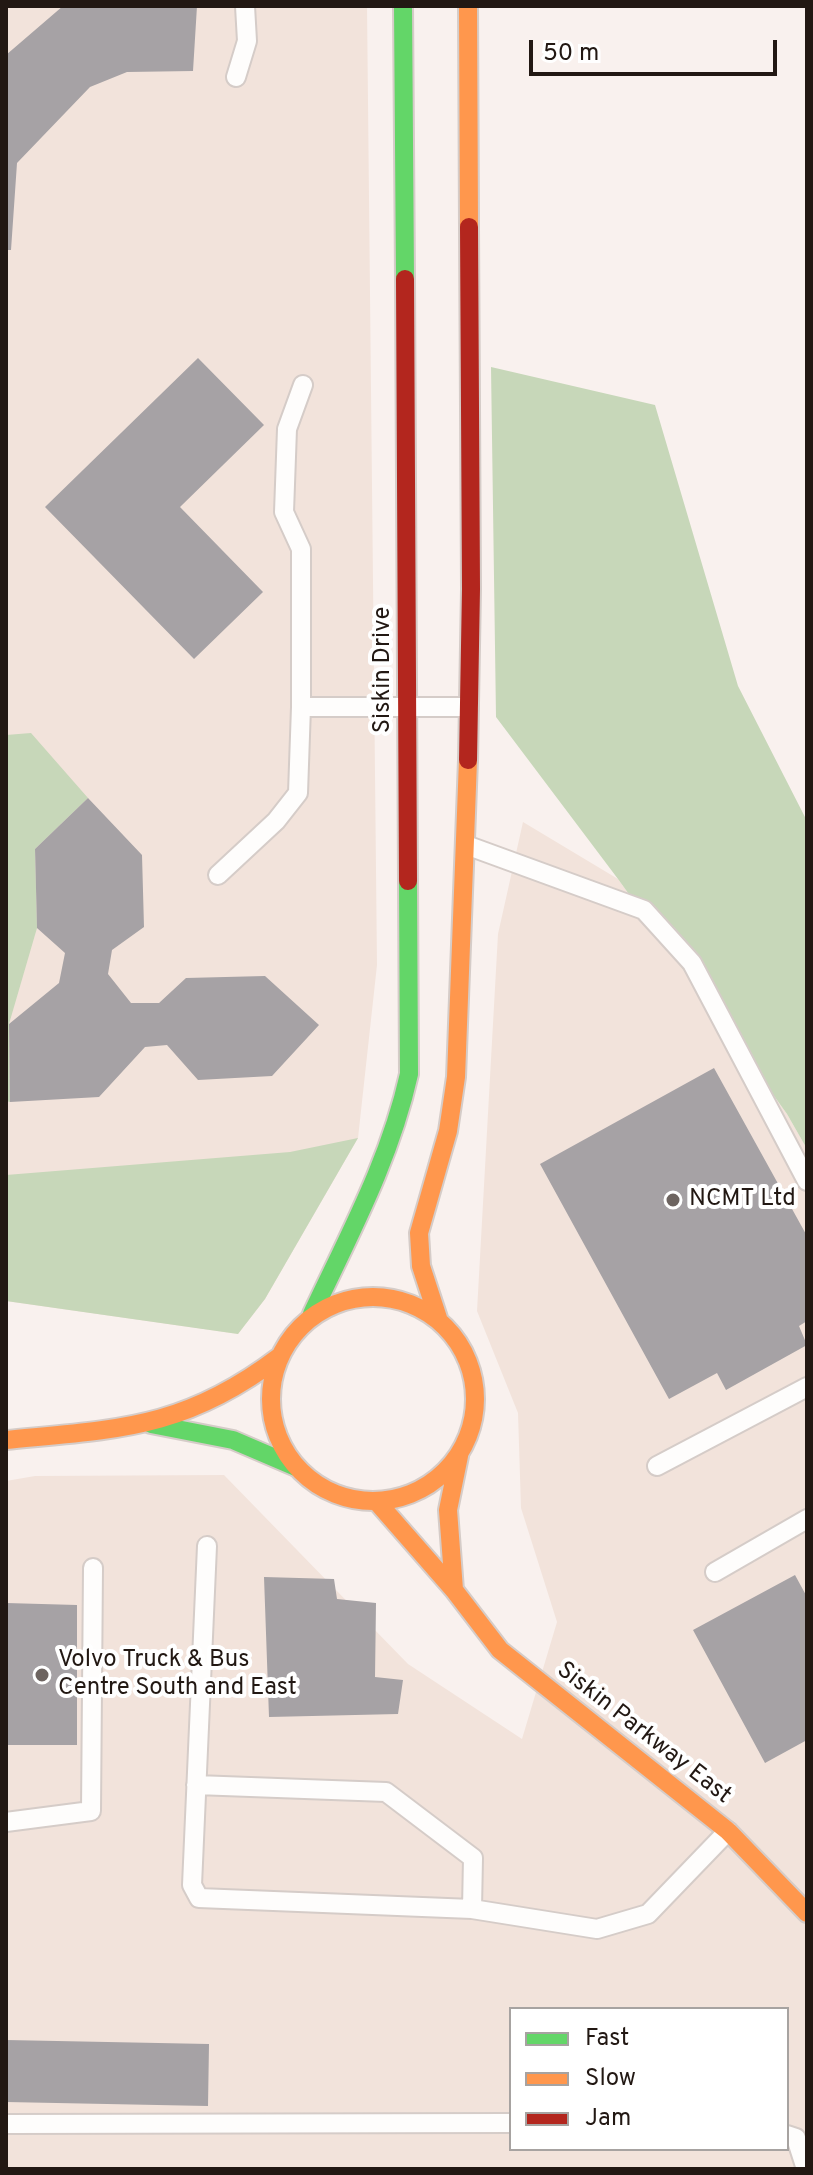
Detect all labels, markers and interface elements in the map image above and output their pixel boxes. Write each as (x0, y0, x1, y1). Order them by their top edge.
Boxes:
scale bar (533, 24, 781, 74)
text: 50 m (543, 39, 599, 69)
street label: Siskin Drive (370, 607, 398, 733)
place label: NCMT Ltd (689, 1186, 796, 1214)
marker: NCMT Ltd (664, 1191, 682, 1209)
place label: Volvo Truck & Bus Centre South and East (58, 1647, 297, 1703)
street label: Siskin Parkway East (550, 1657, 736, 1811)
marker: Volvo Truck & Bus Centre South and East (33, 1666, 51, 1684)
legend (509, 2007, 789, 2151)
text: Fast (585, 2024, 629, 2054)
text: Slow (585, 2064, 636, 2094)
text: Jam (585, 2104, 631, 2134)

